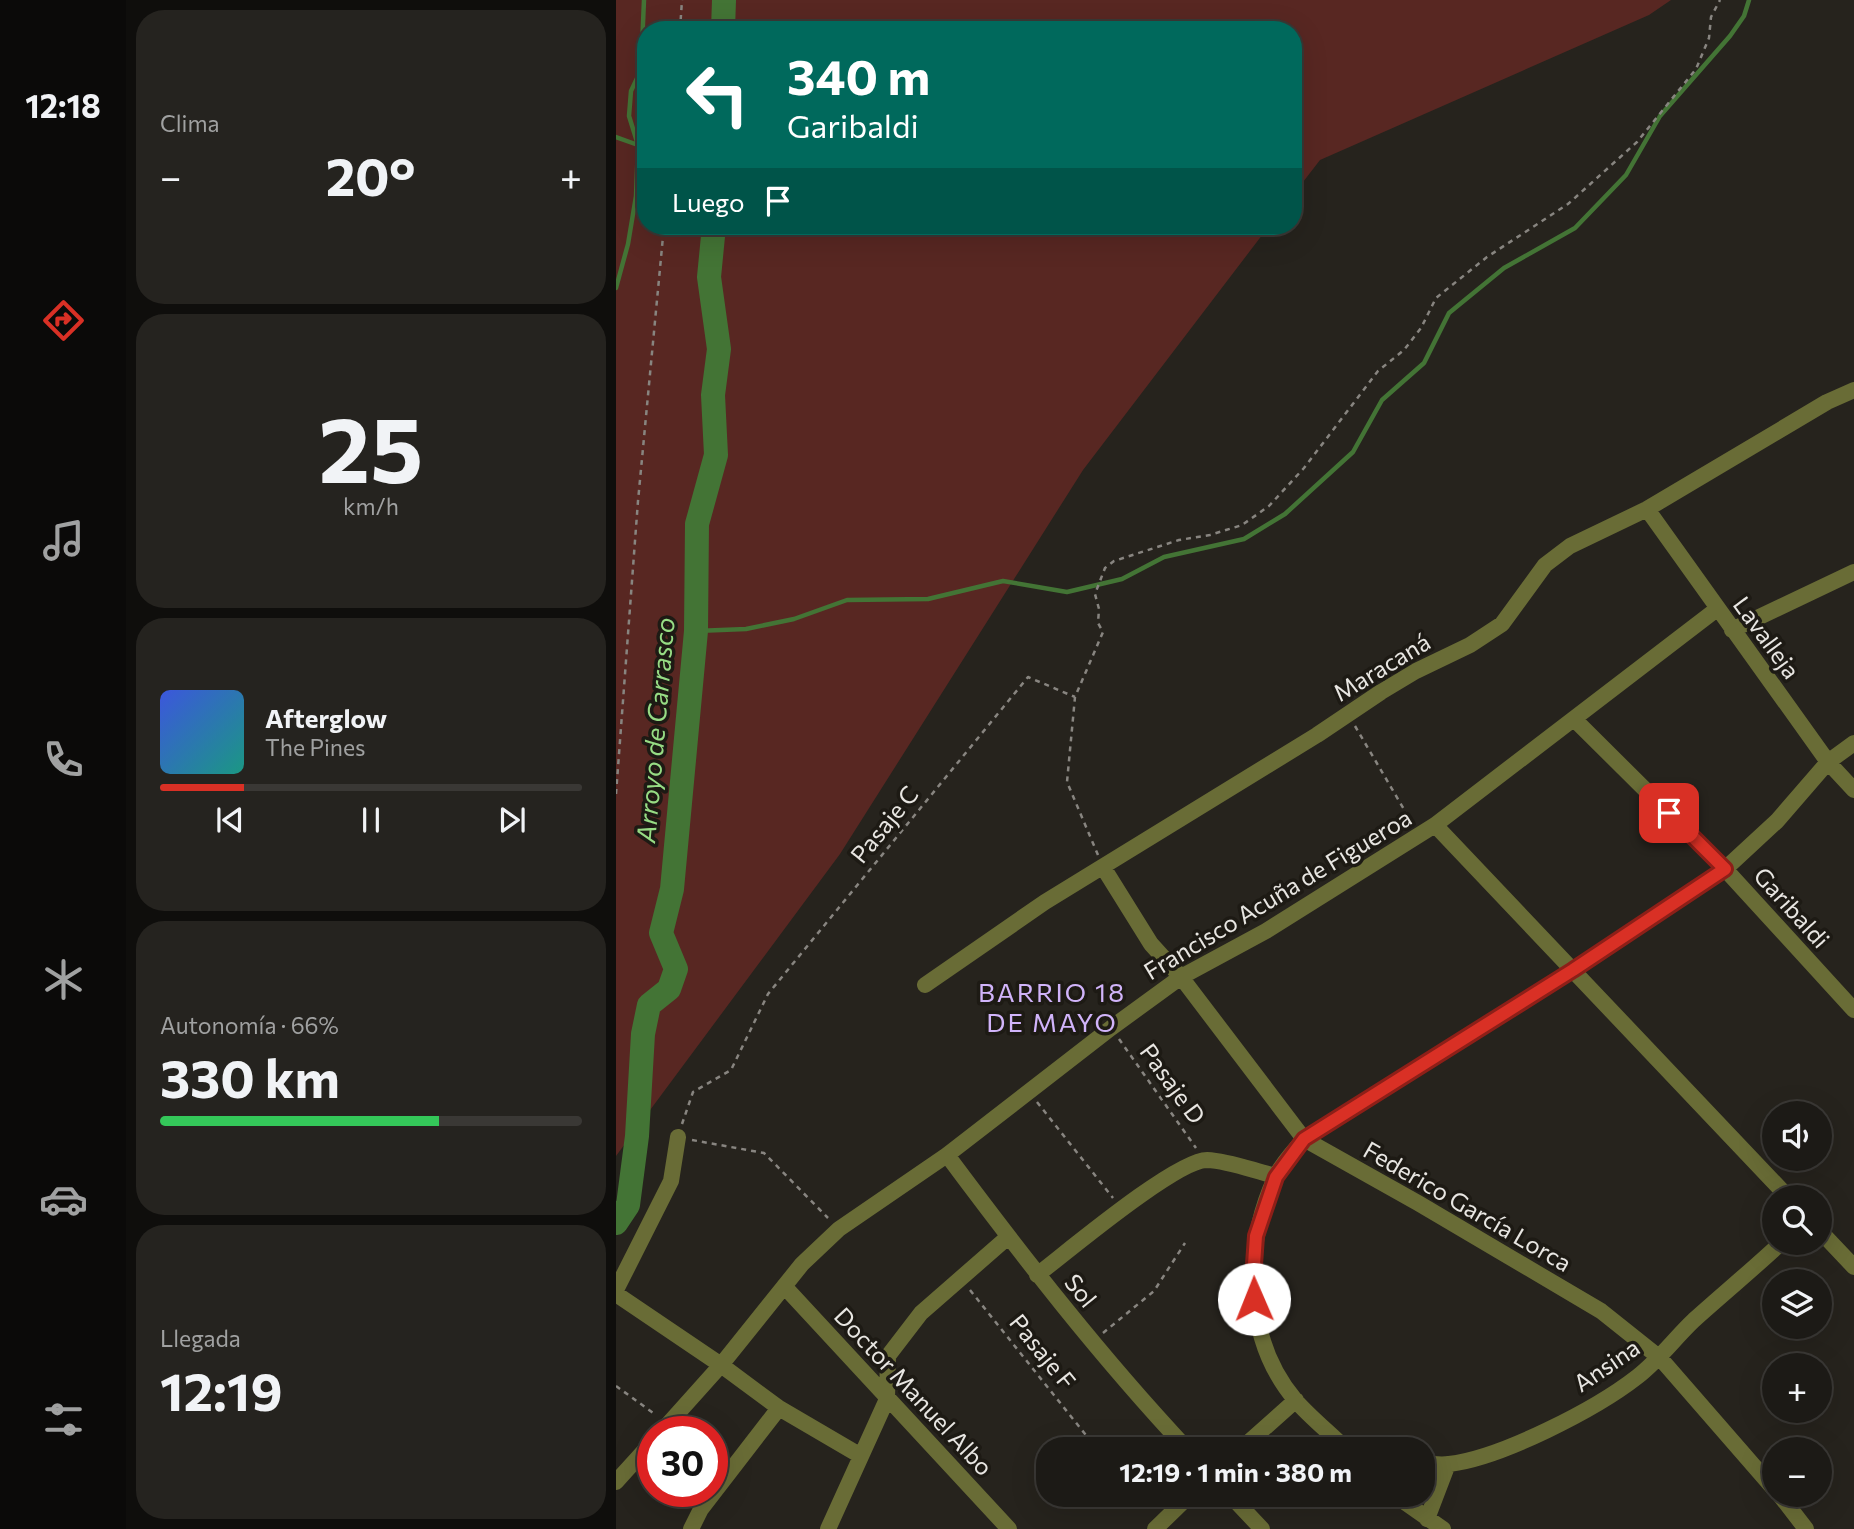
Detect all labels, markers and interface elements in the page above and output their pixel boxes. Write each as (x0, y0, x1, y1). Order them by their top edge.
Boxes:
text: 340 m (787, 45, 930, 105)
icon: left (672, 49, 763, 140)
text: 12:18 (25, 85, 101, 125)
text: Garibaldi (787, 105, 919, 145)
text: Clima (160, 109, 220, 137)
text: 20° (326, 143, 416, 207)
text: − (160, 152, 182, 199)
text: + (560, 152, 582, 199)
icon: arrive (759, 182, 797, 220)
text: Luego (672, 186, 745, 217)
icon: directions (39, 296, 88, 345)
text: 25 (319, 390, 423, 502)
text: km/h (343, 492, 399, 520)
icon: music (39, 516, 88, 565)
street label: Lavalleja (1728, 591, 1807, 684)
water label: Arroyo de Carrasco (629, 616, 680, 845)
street label: Maracaná (1328, 627, 1435, 707)
text: Afterglow (265, 702, 387, 733)
text: The Pines (265, 733, 366, 761)
icon: phone (39, 735, 88, 784)
street label: Pasaje C (844, 780, 924, 869)
pin (1639, 783, 1699, 843)
icon: arrive (1650, 794, 1688, 832)
icon: previous (211, 801, 249, 839)
icon: pause (352, 801, 390, 839)
icon: next (493, 801, 531, 839)
street label: Francisco Acuña de Figueroa (1138, 802, 1416, 985)
street label: Garibaldi (1748, 861, 1836, 953)
icon: climate (39, 955, 88, 1004)
district label: BARRIO 18 DE MAYO (978, 976, 1126, 1037)
text: Autonomía · 66% (160, 1011, 339, 1039)
street label: Pasaje D (1134, 1037, 1212, 1129)
text: 330 km (160, 1045, 340, 1109)
map controls (1762, 1101, 1832, 1507)
button: sound (1762, 1101, 1832, 1171)
street label: Federico García Lorca (1359, 1134, 1577, 1277)
icon: car (39, 1175, 88, 1224)
button: search (1762, 1185, 1832, 1255)
position arrow (1217, 1262, 1291, 1336)
street label: Sol (1059, 1268, 1103, 1313)
button: layers (1762, 1269, 1832, 1339)
street label: Doctor Manuel Albo (829, 1301, 999, 1481)
street label: Pasaje F (1004, 1308, 1082, 1394)
text: Llegada (160, 1324, 241, 1352)
street label: Ansina (1567, 1332, 1645, 1397)
button: + (1762, 1353, 1832, 1423)
text: 12:19 (160, 1358, 283, 1422)
icon: filters (39, 1395, 88, 1444)
speed limit sign: 30 (637, 1416, 728, 1507)
button: − (1762, 1437, 1832, 1507)
text: 12:19 · 1 min · 380 m (1119, 1456, 1352, 1487)

